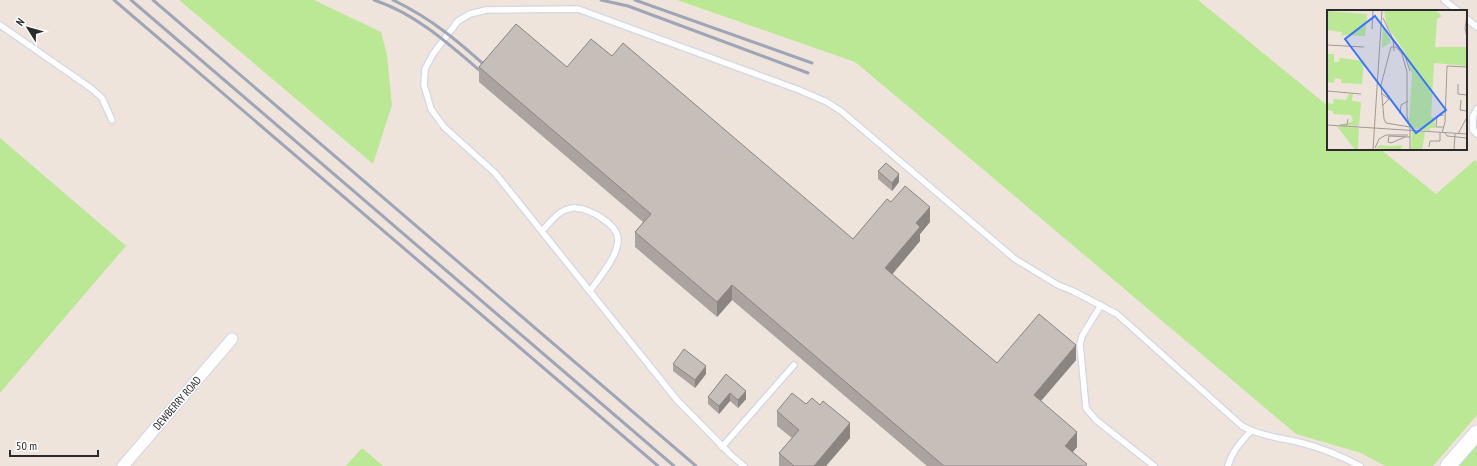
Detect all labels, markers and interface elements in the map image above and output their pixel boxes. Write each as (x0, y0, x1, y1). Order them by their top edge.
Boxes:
north arrow (8, 8, 48, 48)
inset map (1327, 10, 1467, 150)
text: N (13, 15, 27, 29)
street label: DEWBERRY ROAD (150, 373, 204, 433)
scale bar (10, 432, 98, 458)
text: 50 m (16, 438, 37, 453)

